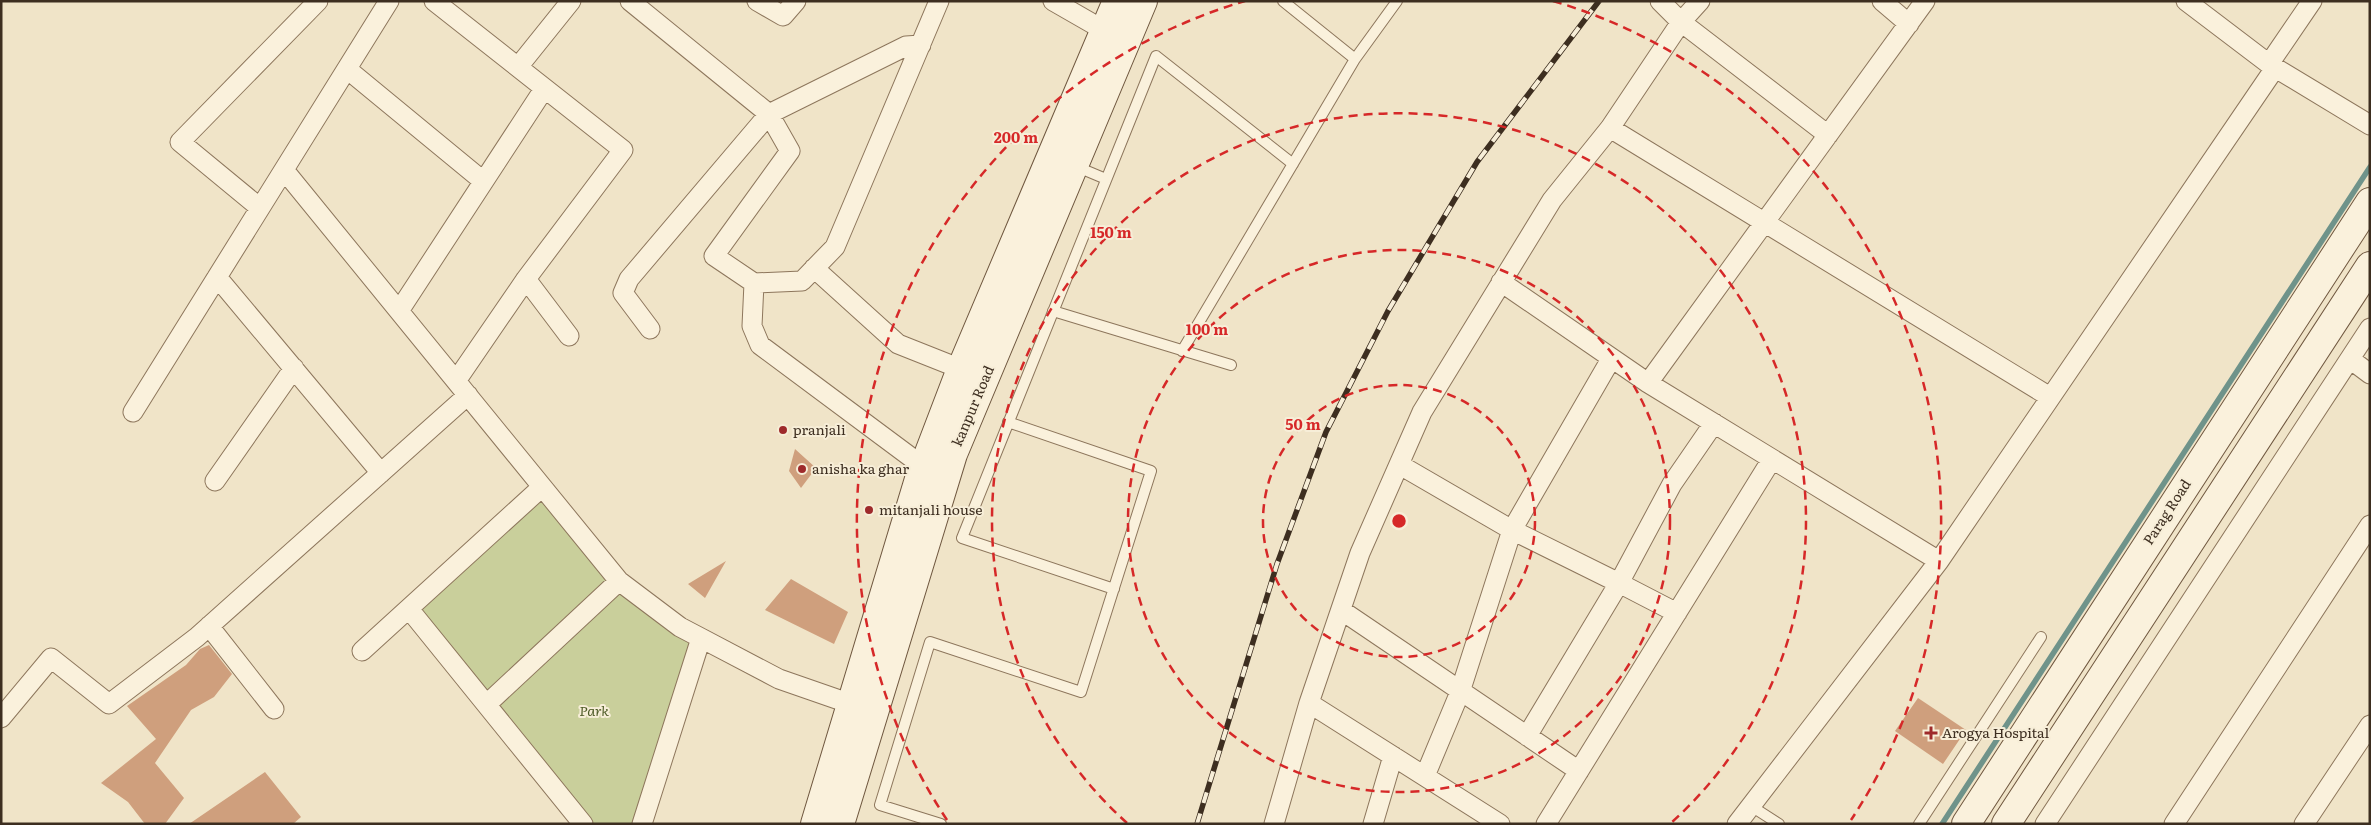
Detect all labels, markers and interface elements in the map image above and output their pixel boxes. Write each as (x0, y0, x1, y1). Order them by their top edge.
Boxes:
text: 200 m (994, 125, 1038, 148)
text: 150 m (1090, 220, 1132, 243)
text: 100 m (1186, 317, 1228, 340)
street label: kanpur Road (946, 362, 998, 449)
text: 50 m (1285, 412, 1321, 435)
place label: pranjali (793, 419, 846, 439)
marker: pranjali (777, 424, 789, 436)
place label: anisha ka ghar (812, 458, 909, 478)
marker: anisha ka ghar (796, 463, 808, 475)
street label: Parag Road (2137, 474, 2195, 548)
place label: mitanjali house (879, 499, 982, 519)
marker: mitanjali house (863, 504, 875, 516)
centre of rings (1390, 512, 1408, 530)
park label: Park (579, 700, 609, 720)
place label: Arogya Hospital (1942, 722, 2050, 742)
marker: Arogya Hospital (1924, 726, 1938, 740)

